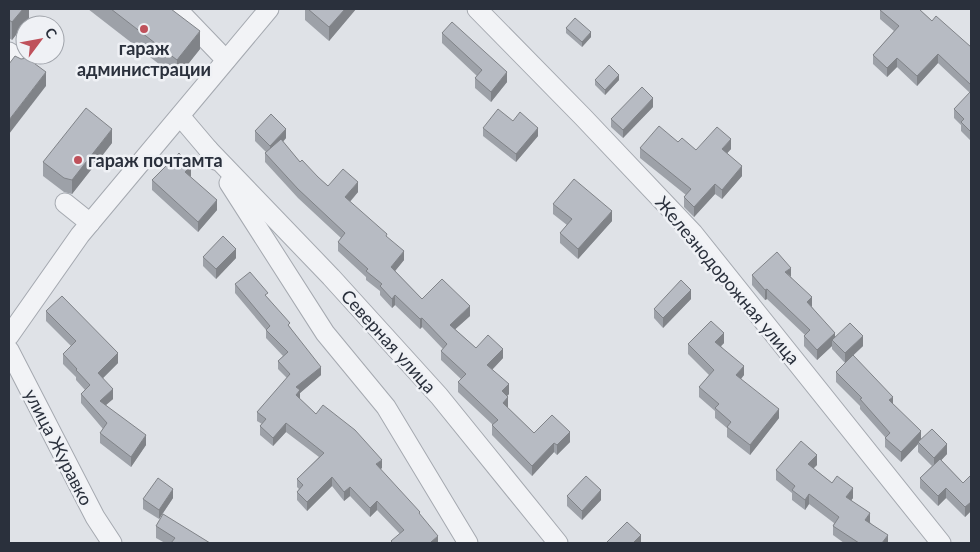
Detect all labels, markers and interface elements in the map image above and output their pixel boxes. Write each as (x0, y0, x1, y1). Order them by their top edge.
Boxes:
north arrow (15, 15, 65, 65)
marker: гараж администрации (138, 23, 150, 35)
text: С (42, 24, 62, 42)
place label: гараж администрации (77, 37, 211, 80)
place label: гараж почтамта (88, 149, 223, 171)
marker: гараж почтамта (72, 154, 84, 166)
street label: Железнодорожная улица (651, 191, 805, 369)
street label: Северная улица (337, 285, 441, 397)
street label: улица Журавко (20, 385, 98, 509)

